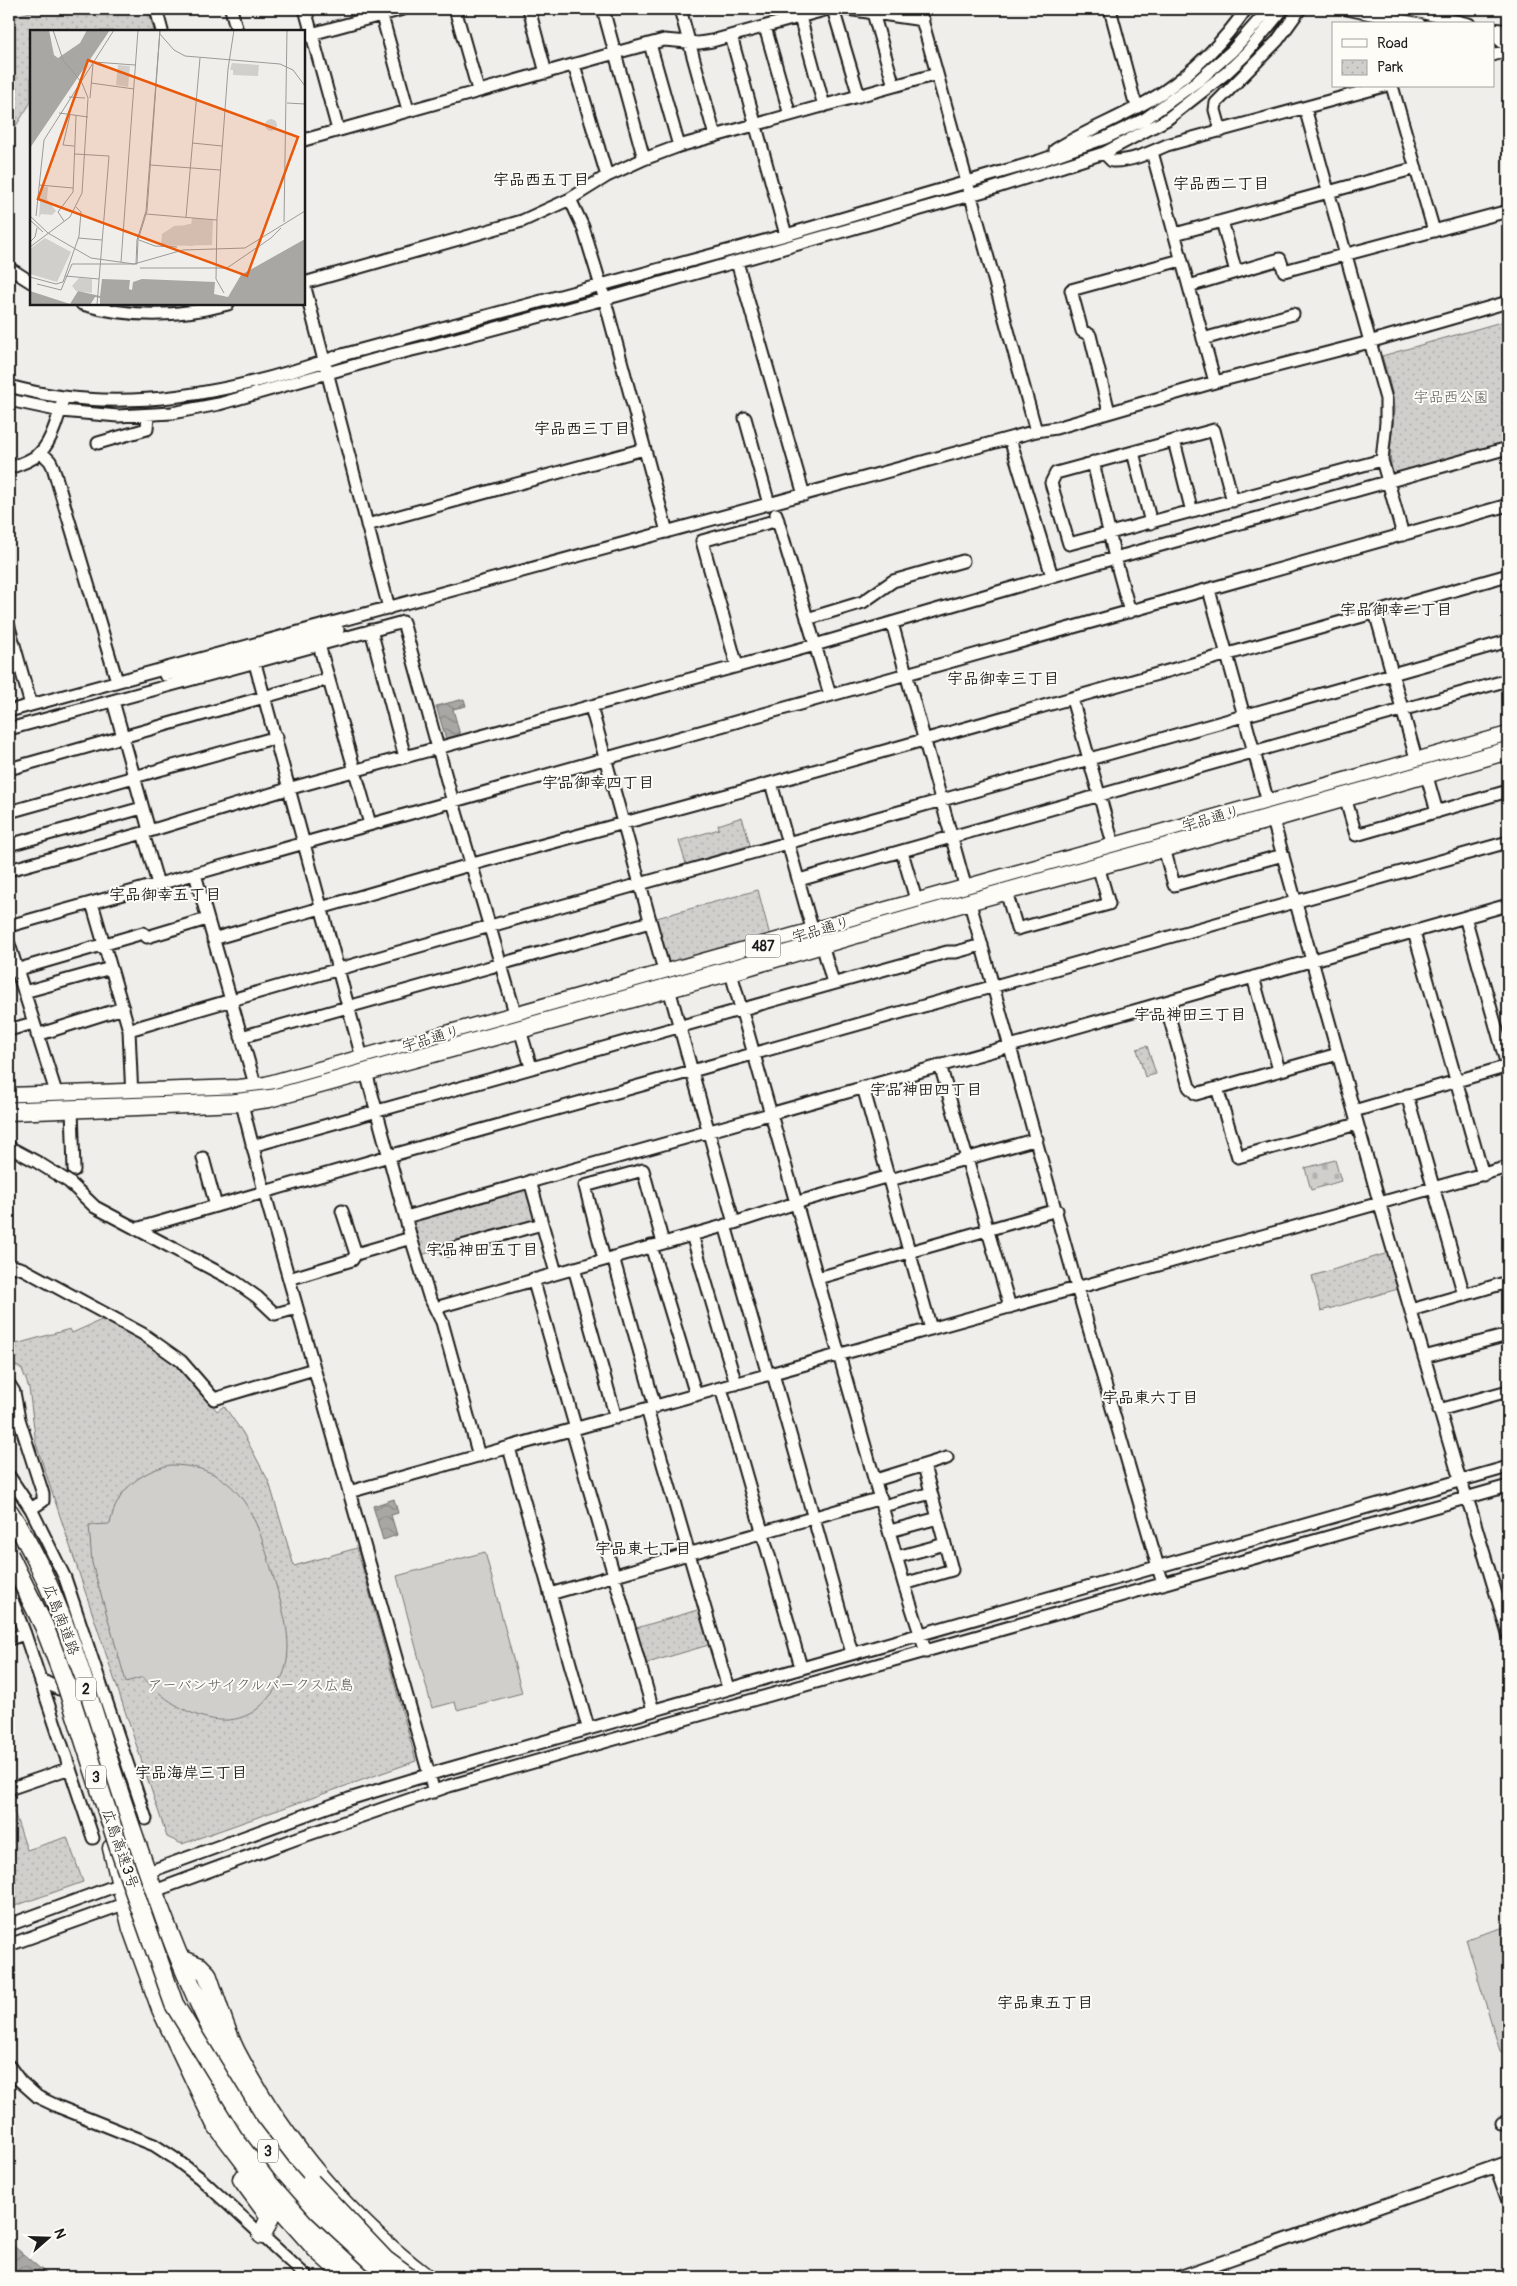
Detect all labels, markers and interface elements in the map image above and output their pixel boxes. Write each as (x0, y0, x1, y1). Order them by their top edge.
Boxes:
legend (1332, 22, 1494, 88)
inset map (30, 30, 305, 305)
text: Road (1377, 34, 1408, 53)
text: Park (1377, 58, 1404, 77)
district label: 宇品西五丁目 (493, 170, 589, 190)
district label: 宇品西二丁目 (1173, 174, 1269, 194)
park label: 宇品西公園 (1413, 388, 1489, 407)
district label: 宇品西三丁目 (534, 419, 630, 439)
district label: 宇品御幸二丁目 (1340, 600, 1452, 620)
district label: 宇品御幸三丁目 (947, 669, 1059, 689)
district label: 宇品御幸四丁目 (542, 773, 654, 793)
street label: 宇品通り (1180, 802, 1242, 836)
district label: 宇品御幸五丁目 (109, 885, 221, 905)
street label: 宇品通り (790, 913, 852, 947)
road number: 487 (746, 934, 780, 958)
district label: 宇品神田三丁目 (1134, 1005, 1246, 1025)
street label: 宇品通り (400, 1022, 462, 1056)
district label: 宇品神田四丁目 (870, 1080, 982, 1100)
district label: 宇品神田五丁目 (426, 1240, 538, 1260)
district label: 宇品東六丁目 (1102, 1388, 1198, 1408)
district label: 宇品東七丁目 (595, 1539, 691, 1559)
street label: 広島南道路 (39, 1582, 83, 1658)
park label: アーバンサイクルパークス広島 (148, 1676, 354, 1695)
road number: 2 (76, 1678, 96, 1700)
district label: 宇品海岸三丁目 (135, 1763, 247, 1783)
road number: 3 (86, 1765, 106, 1788)
street label: 広島高速3号 (97, 1806, 143, 1892)
district label: 宇品東五丁目 (997, 1993, 1093, 2013)
road number: 3 (258, 2140, 278, 2162)
north arrow (22, 2214, 72, 2264)
text: N (50, 2226, 69, 2241)

